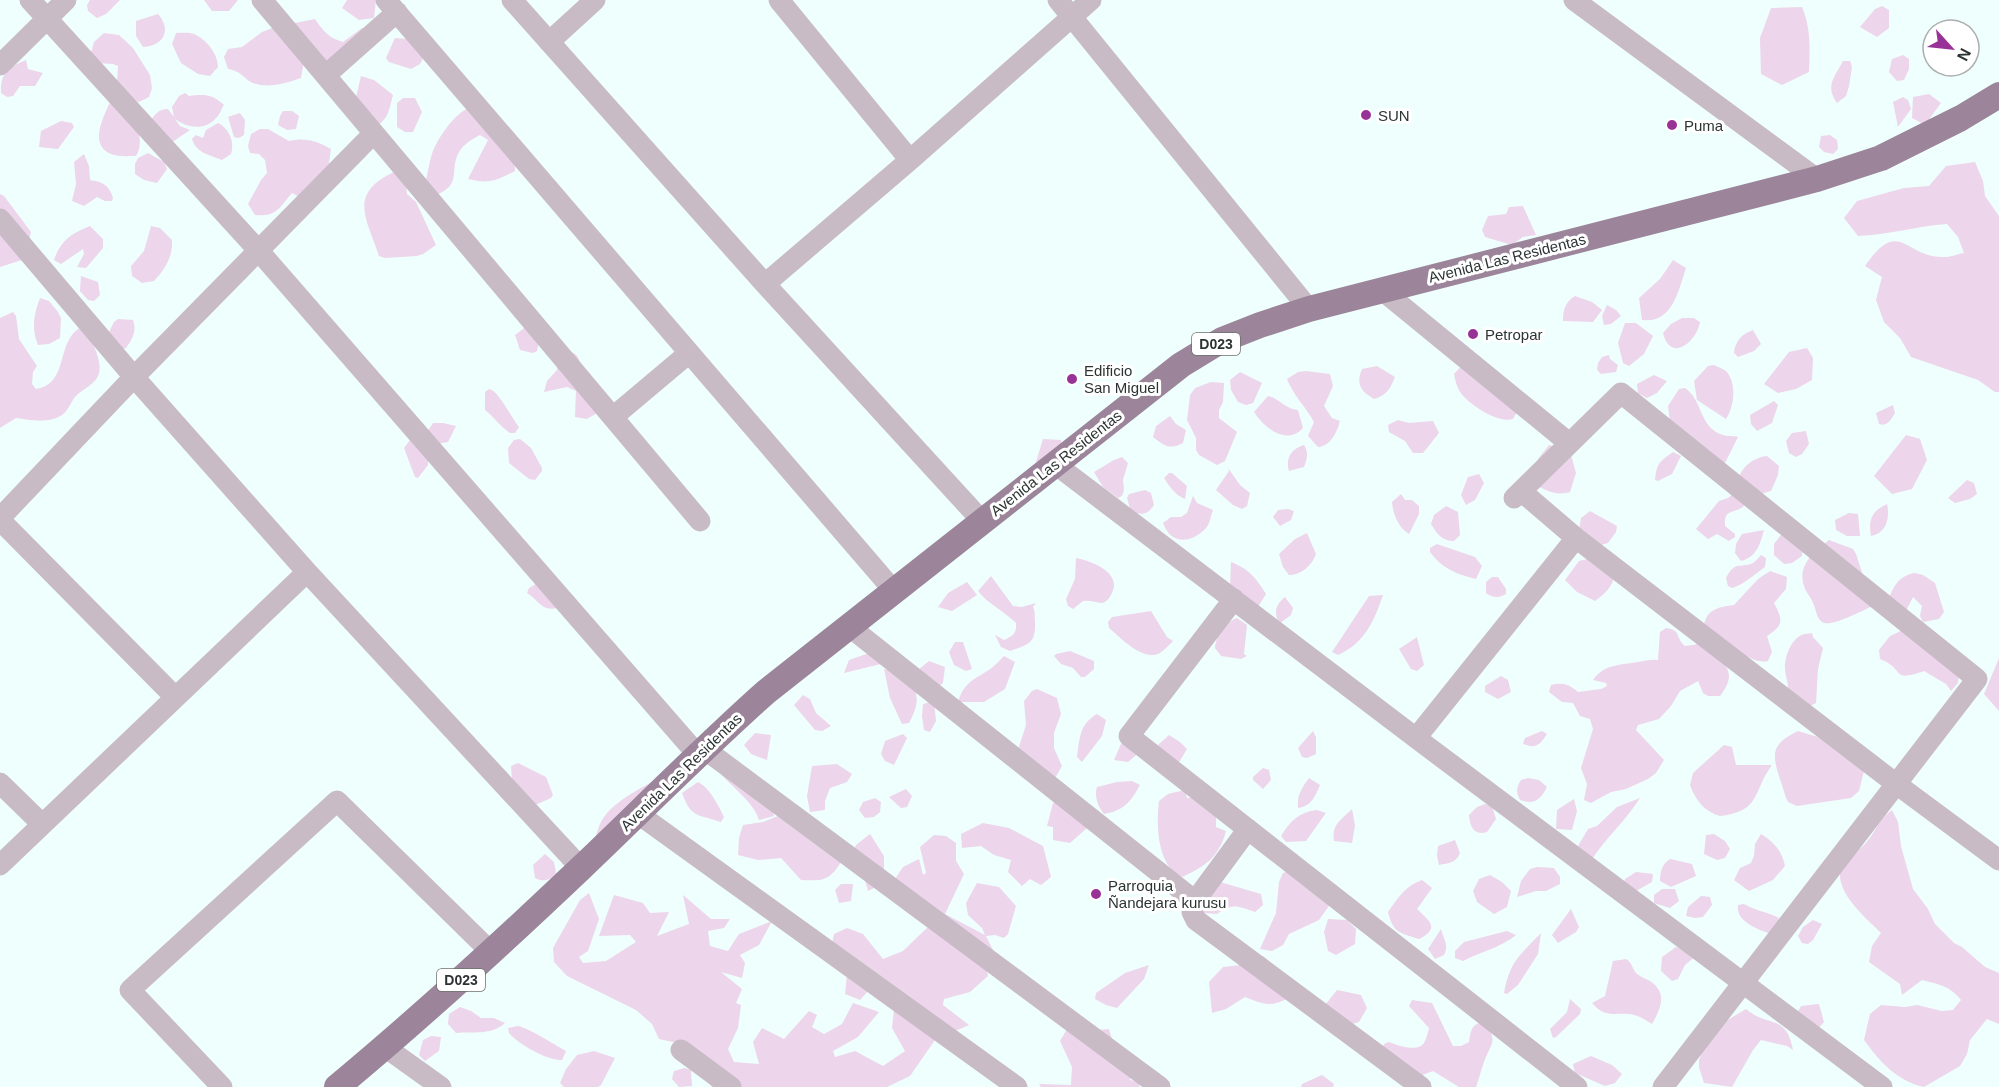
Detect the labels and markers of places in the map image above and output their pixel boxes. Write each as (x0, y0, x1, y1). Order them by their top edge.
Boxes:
place label: SUN (1378, 107, 1410, 124)
marker: SUN (1359, 108, 1373, 122)
place label: Puma (1684, 117, 1724, 134)
marker: Puma (1665, 118, 1679, 132)
place label: Petropar (1485, 326, 1543, 343)
marker: Petropar (1466, 327, 1480, 341)
place label: Edificio San Miguel (1084, 362, 1159, 396)
marker: Edificio San Miguel (1065, 372, 1079, 386)
place label: Parroquia Ñandejara kurusu (1108, 877, 1226, 911)
marker: Parroquia Ñandejara kurusu (1089, 887, 1103, 901)

